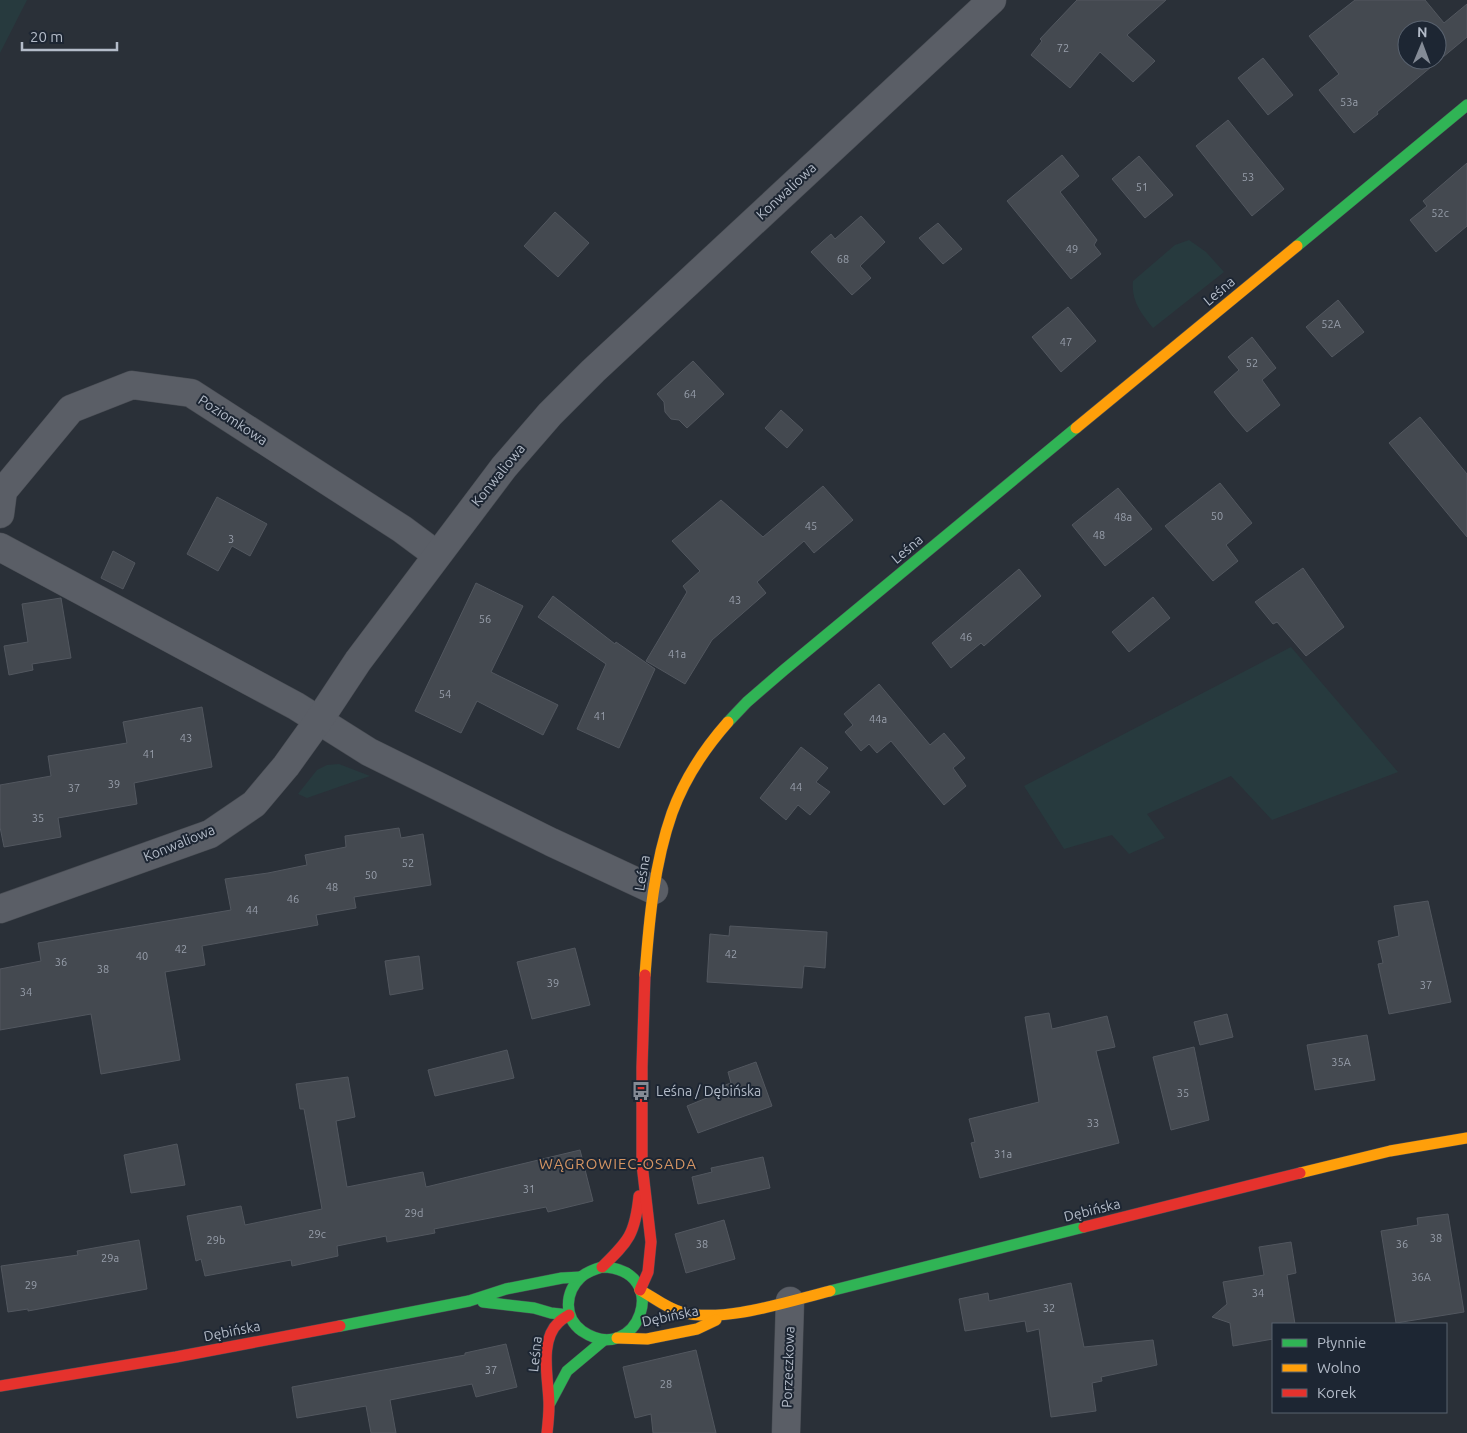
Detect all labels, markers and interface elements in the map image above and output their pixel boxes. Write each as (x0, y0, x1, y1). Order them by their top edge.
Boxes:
scale bar (22, 20, 118, 52)
north arrow (1397, 20, 1447, 70)
text: N (1417, 24, 1428, 40)
text: 20 m (30, 28, 63, 45)
house number: 72 (1057, 42, 1069, 54)
house number: 53a (1340, 96, 1358, 108)
street label: Konwaliowa (753, 159, 819, 223)
house number: 53 (1242, 171, 1254, 183)
house number: 51 (1136, 181, 1148, 193)
house number: 52c (1431, 207, 1449, 219)
house number: 49 (1066, 243, 1078, 255)
house number: 68 (837, 253, 849, 265)
street label: Leśna (1200, 273, 1238, 309)
house number: 52A (1321, 318, 1342, 330)
house number: 47 (1060, 336, 1072, 348)
house number: 52 (1246, 357, 1258, 369)
house number: 64 (684, 388, 696, 400)
street label: Poziomkowa (195, 392, 271, 448)
street label: Konwaliowa (468, 440, 528, 510)
house number: 50 (1211, 510, 1223, 522)
house number: 48a (1114, 511, 1132, 523)
house number: 45 (805, 520, 817, 532)
house number: 48 (1093, 529, 1105, 541)
street label: Leśna (888, 531, 926, 567)
house number: 3 (228, 533, 234, 545)
house number: 43 (729, 594, 741, 606)
house number: 56 (479, 613, 491, 625)
house number: 46 (960, 631, 972, 643)
house number: 41a (668, 648, 686, 660)
house number: 54 (439, 688, 451, 700)
house number: 41 (594, 710, 606, 722)
house number: 44a (869, 713, 887, 725)
house number: 43 (180, 732, 192, 744)
house number: 41 (143, 748, 155, 760)
house number: 39 (108, 778, 120, 790)
house number: 44 (790, 781, 802, 793)
house number: 37 (68, 782, 80, 794)
house number: 35 (32, 812, 44, 824)
street label: Konwaliowa (141, 821, 217, 865)
street label: Leśna (631, 854, 653, 892)
house number: 52 (402, 857, 414, 869)
house number: 50 (365, 869, 377, 881)
house number: 48 (326, 881, 338, 893)
house number: 46 (287, 893, 299, 905)
house number: 44 (246, 904, 258, 916)
house number: 42 (175, 943, 187, 955)
house number: 42 (725, 948, 737, 960)
house number: 40 (136, 950, 148, 962)
house number: 36 (55, 956, 67, 968)
house number: 38 (97, 963, 109, 975)
house number: 39 (547, 977, 559, 989)
house number: 37 (1420, 979, 1432, 991)
house number: 34 (20, 986, 32, 998)
house number: 35A (1331, 1056, 1352, 1068)
bus stop icon: Leśna / Dębińska (630, 1080, 652, 1102)
place label: Leśna / Dębińska (656, 1083, 761, 1099)
house number: 35 (1177, 1087, 1189, 1099)
house number: 33 (1087, 1117, 1099, 1129)
house number: 31a (994, 1148, 1012, 1160)
district label: WĄGROWIEC-OSADA (539, 1155, 697, 1172)
house number: 31 (523, 1183, 535, 1195)
street label: Dębińska (1062, 1195, 1122, 1225)
house number: 29d (405, 1207, 423, 1219)
house number: 29c (308, 1228, 326, 1240)
house number: 38 (1430, 1232, 1442, 1244)
house number: 29b (207, 1234, 225, 1246)
house number: 38 (696, 1238, 708, 1250)
house number: 36 (1396, 1238, 1408, 1250)
house number: 29a (101, 1252, 119, 1264)
house number: 36A (1411, 1271, 1432, 1283)
house number: 29 (25, 1279, 37, 1291)
house number: 34 (1252, 1287, 1264, 1299)
street label: Dębińska (640, 1302, 700, 1330)
house number: 32 (1043, 1302, 1055, 1314)
street label: Dębińska (202, 1318, 262, 1344)
legend (1272, 1323, 1447, 1413)
street label: Porzeczkowa (779, 1326, 797, 1408)
text: Płynnie (1317, 1334, 1366, 1351)
street label: Leśna (525, 1335, 545, 1373)
text: Wolno (1317, 1359, 1361, 1376)
house number: 37 (485, 1364, 497, 1376)
house number: 28 (660, 1378, 672, 1390)
text: Korek (1317, 1384, 1357, 1401)

